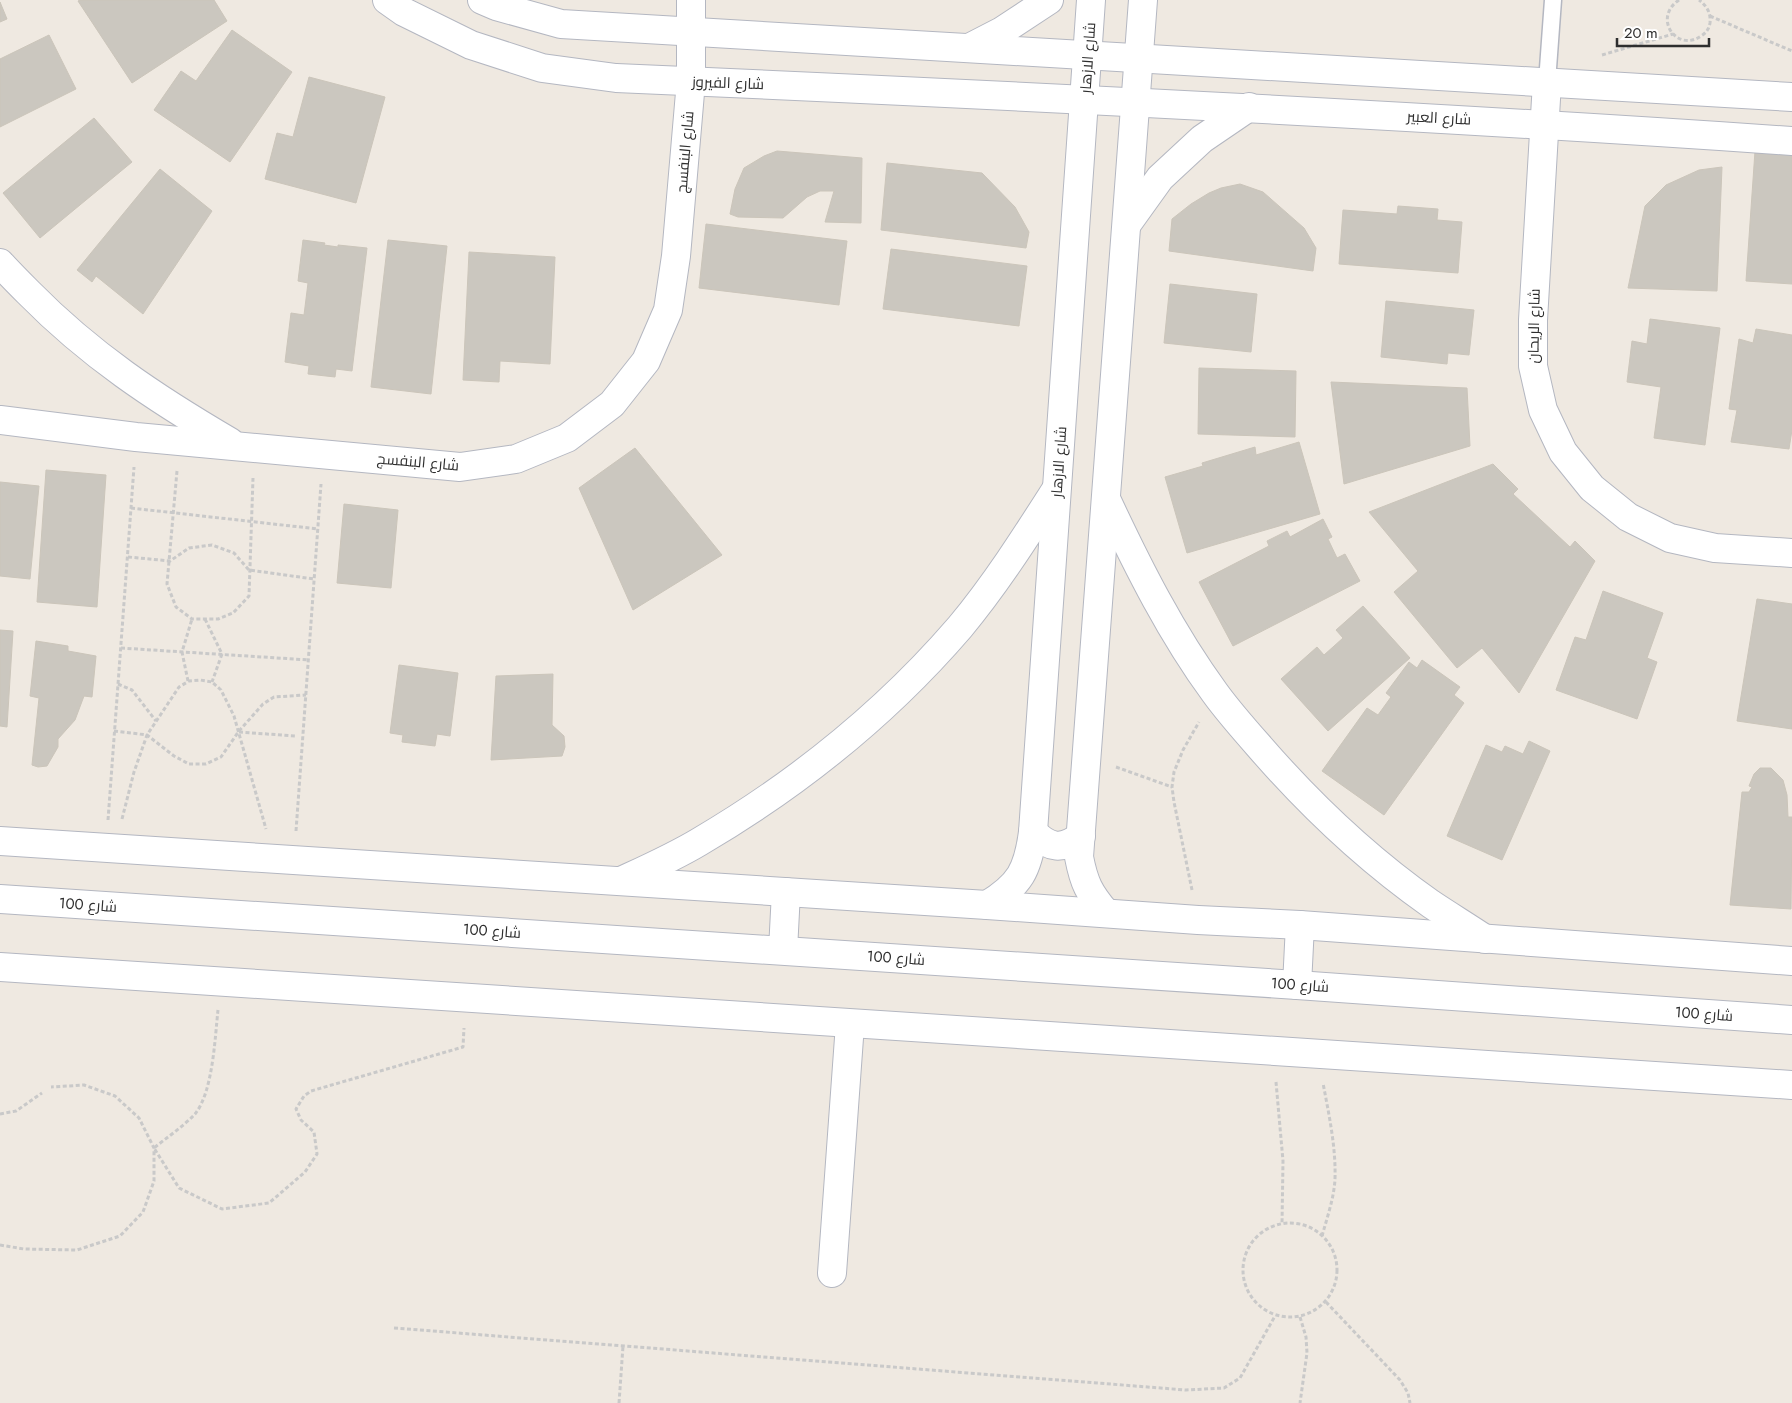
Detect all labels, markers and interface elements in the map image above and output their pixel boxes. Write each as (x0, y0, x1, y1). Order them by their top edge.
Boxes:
scale bar (1617, 15, 1710, 47)
street label: شارع الازهار (1074, 22, 1101, 95)
text: 20 m (1624, 22, 1658, 44)
street label: شارع الفيروز (690, 71, 765, 95)
street label: شارع العبير (1405, 105, 1472, 131)
street label: شارع البنفسج (670, 110, 700, 194)
street label: شارع الريحان (1522, 288, 1546, 364)
street label: شارع الازهار (1045, 426, 1072, 499)
street label: شارع البنفسج (376, 447, 460, 477)
street label: شارع 100 (58, 892, 118, 918)
street label: شارع 100 (462, 918, 522, 944)
street label: شارع 100 (866, 945, 926, 971)
street label: شارع 100 (1270, 972, 1330, 998)
street label: شارع 100 (1674, 1001, 1734, 1027)

